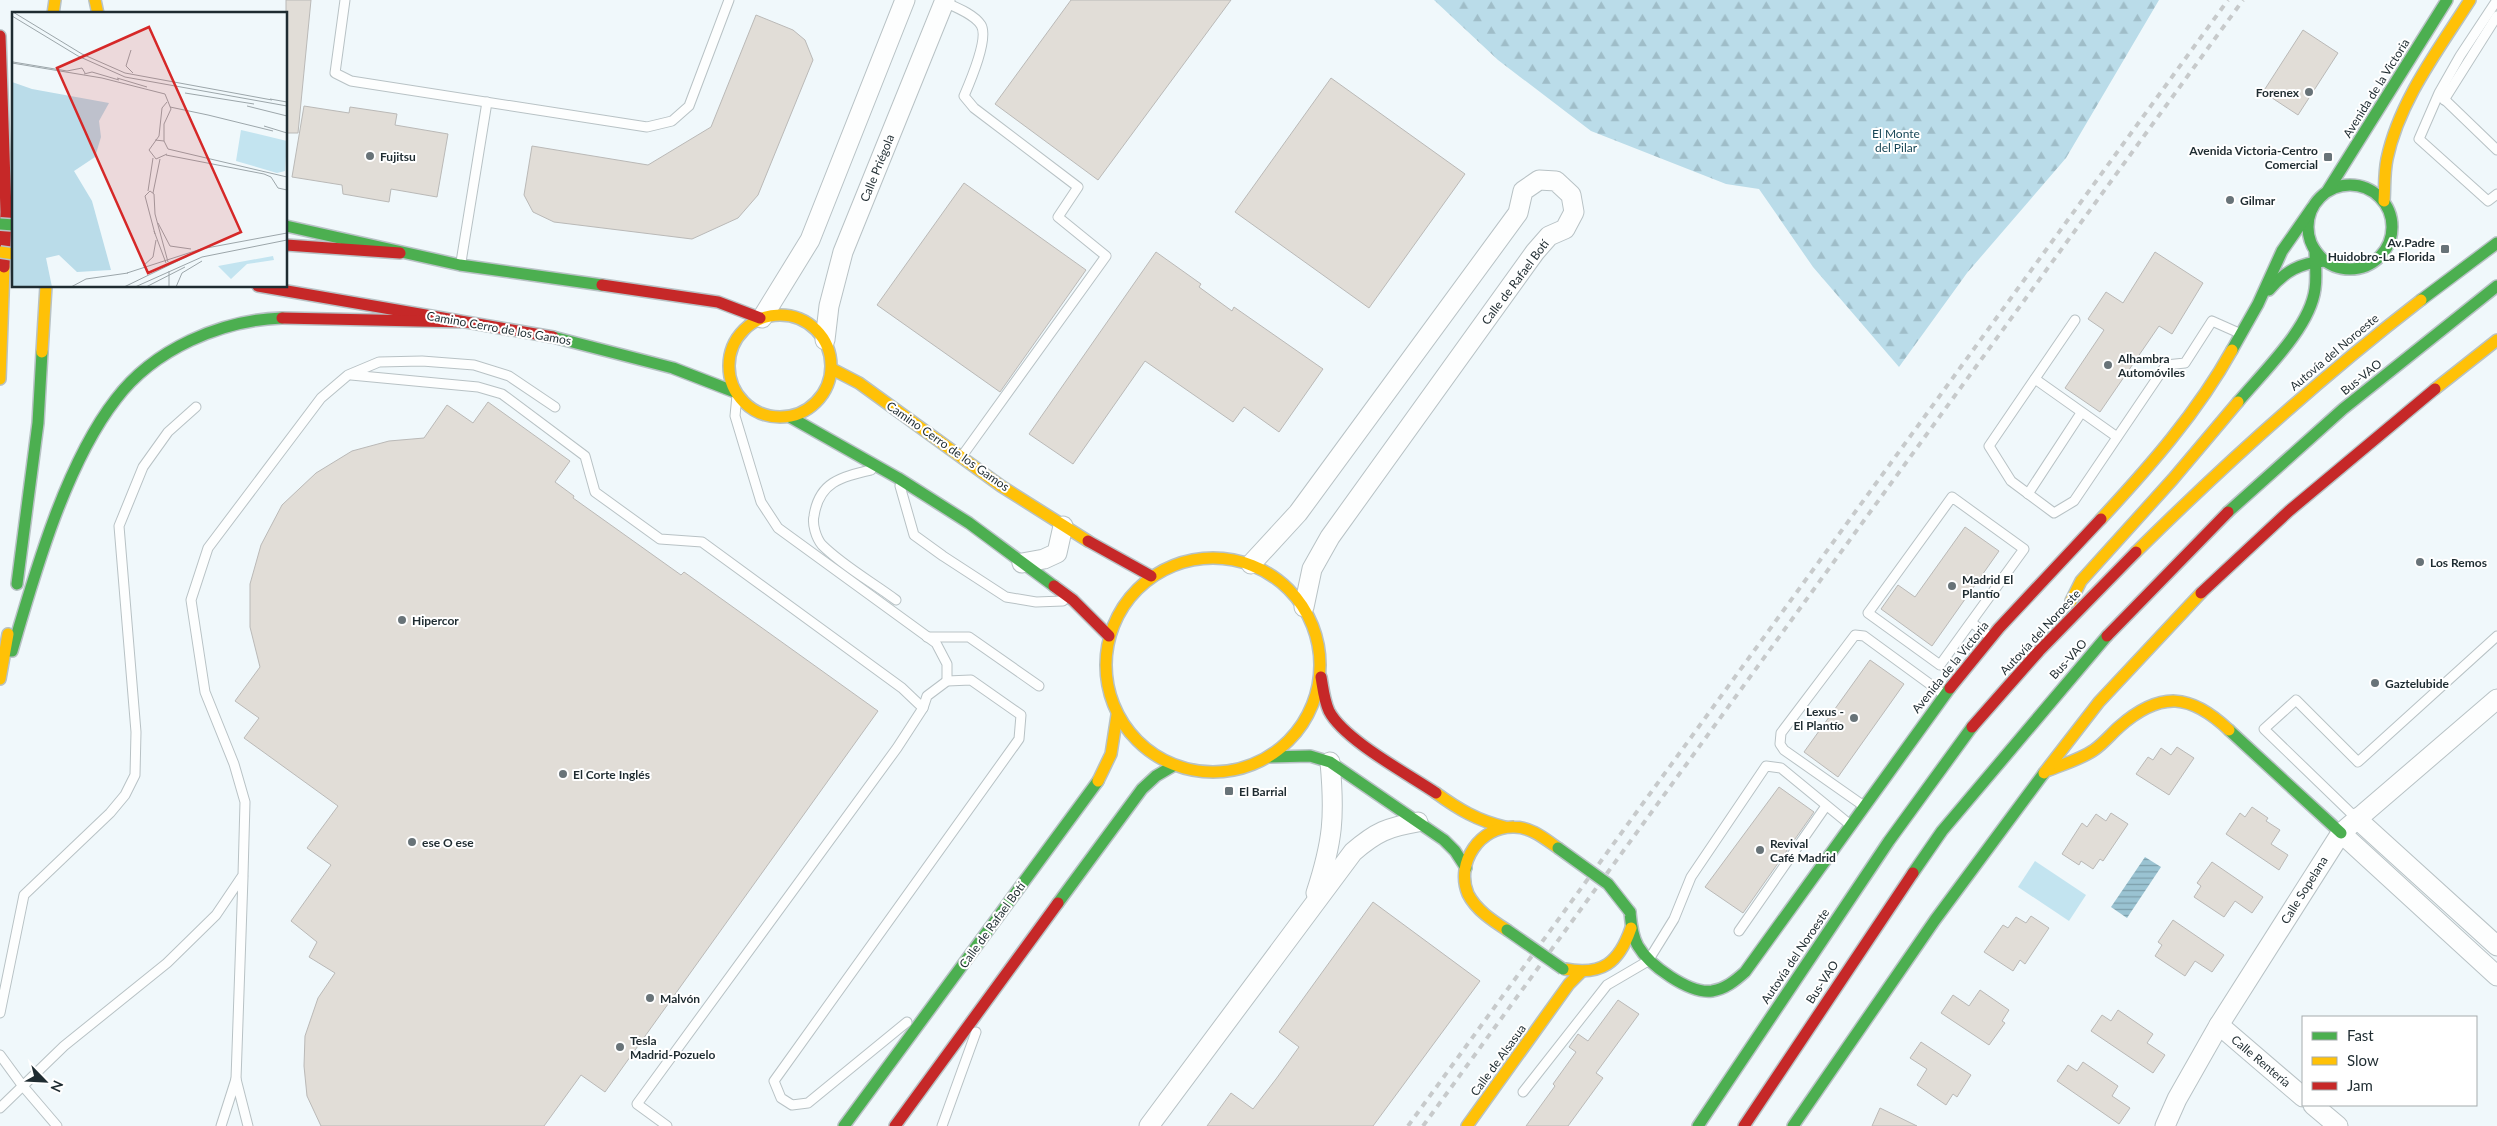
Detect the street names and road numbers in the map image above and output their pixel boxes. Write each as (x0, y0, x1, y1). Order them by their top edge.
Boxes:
street label: Avenida de la Victoria (2339, 36, 2413, 140)
street label: Calle Priégola (857, 132, 897, 204)
street label: Calle de Rafael Botí (1478, 236, 1552, 327)
street label: Camino Cerro de los Gamos (426, 308, 572, 348)
street label: Autovía del Noroeste (2286, 310, 2382, 394)
street label: Bus-VAO (2337, 356, 2385, 398)
street label: Camino Cerro de los Gamos (884, 398, 1012, 494)
street label: Autovía del Noroeste (1996, 586, 2084, 678)
street label: Avenida de la Victoria (1908, 618, 1992, 716)
street label: Bus-VAO (2046, 636, 2090, 682)
street label: Calle Sopelana (2277, 853, 2331, 927)
street label: Calle de Rafael Botí (956, 879, 1029, 971)
street label: Autovía del Noroeste (1758, 906, 1832, 1006)
street label: Bus-VAO (1802, 957, 1842, 1006)
street label: Calle de Alsasua (1467, 1021, 1529, 1099)
street label: Calle Rentería (2228, 1032, 2294, 1090)

